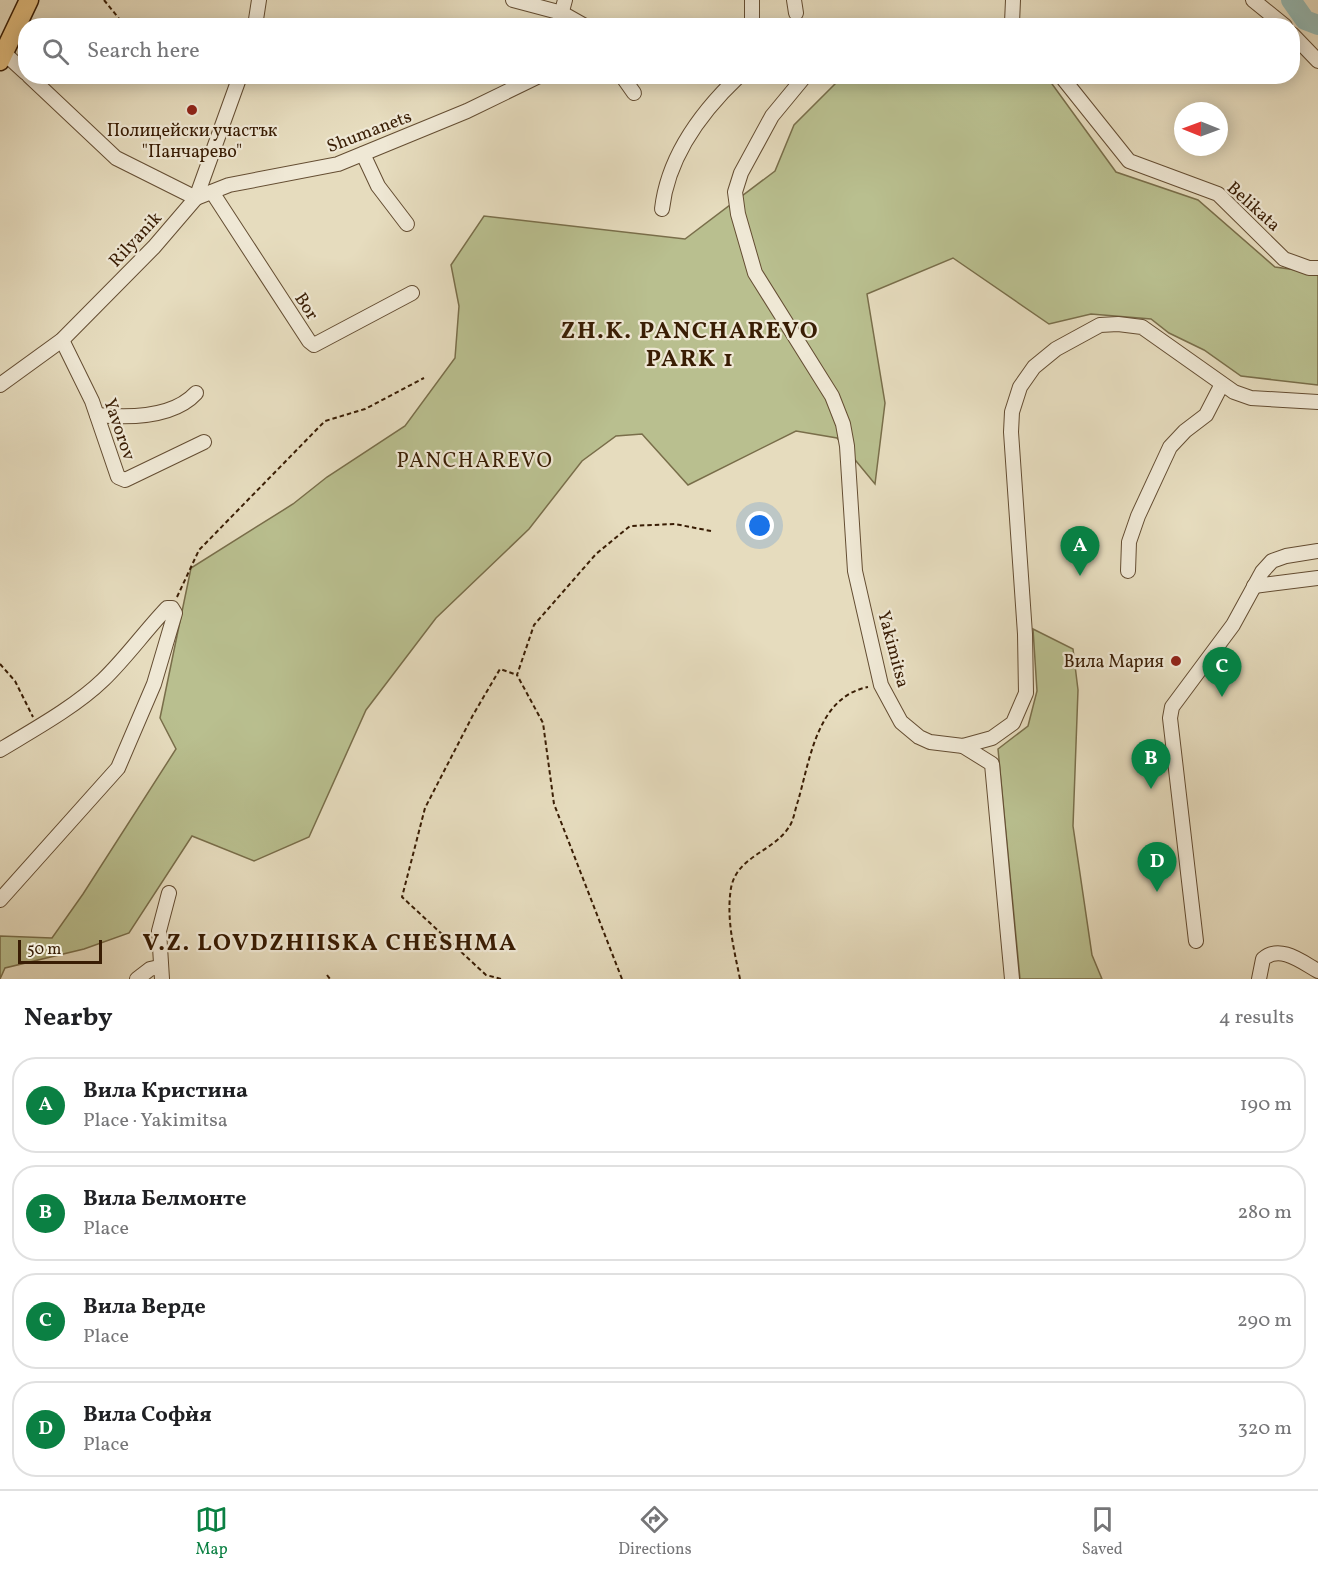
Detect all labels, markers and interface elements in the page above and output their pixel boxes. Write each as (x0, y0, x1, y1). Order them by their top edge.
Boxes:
search box (18, 18, 1300, 84)
icon: search (39, 35, 72, 68)
text: Search here (87, 36, 200, 67)
north arrow (1174, 102, 1228, 156)
marker: Полицейски участък "Панчарево" (185, 103, 199, 117)
street label: Shumanets (324, 105, 416, 160)
place label: Полицейски участък "Панчарево" (107, 119, 278, 165)
street label: Belikata (1221, 176, 1285, 238)
street label: Rilyanik (104, 207, 168, 273)
street label: Bor (288, 288, 324, 326)
district label: ZH.K. PANCHAREVO PARK 1 (561, 315, 819, 377)
street label: Yavorov (96, 395, 141, 464)
district label: PANCHAREVO (397, 447, 553, 476)
your location (745, 511, 774, 540)
pin: A (1060, 526, 1100, 576)
street label: Yakimitsa (870, 608, 915, 691)
pin: C (1202, 648, 1242, 697)
place label: Вила Мария (1064, 650, 1164, 675)
marker: Вила Мария (1169, 654, 1183, 668)
pin: B (1132, 740, 1170, 789)
pin: D (1138, 842, 1176, 892)
district label: V.Z. LOVDZHIISKA CHESHMA (143, 927, 517, 961)
scale bar (18, 937, 102, 965)
text: 50 m (27, 939, 61, 961)
text: Nearby (24, 1000, 113, 1036)
text: 4 results (1219, 1004, 1294, 1032)
text: Вила Кристина (83, 1076, 248, 1107)
text: A (38, 1091, 53, 1119)
text: 190 m (1240, 1091, 1292, 1119)
text: Place · Yakimitsa (83, 1107, 228, 1135)
text: Вила Белмонте (83, 1184, 246, 1215)
text: B (39, 1199, 52, 1227)
text: 280 m (1237, 1199, 1292, 1227)
text: Place (83, 1215, 129, 1243)
text: Вила Верде (83, 1292, 206, 1323)
text: C (39, 1307, 52, 1335)
text: 290 m (1237, 1307, 1292, 1335)
text: Place (83, 1323, 129, 1351)
text: Вила Софѝя (83, 1400, 212, 1431)
text: D (38, 1415, 53, 1443)
text: 320 m (1237, 1415, 1292, 1443)
text: Place (83, 1431, 129, 1459)
tab: Map (195, 1503, 228, 1561)
tab: Directions (618, 1503, 692, 1561)
tab: Saved (1082, 1503, 1123, 1561)

